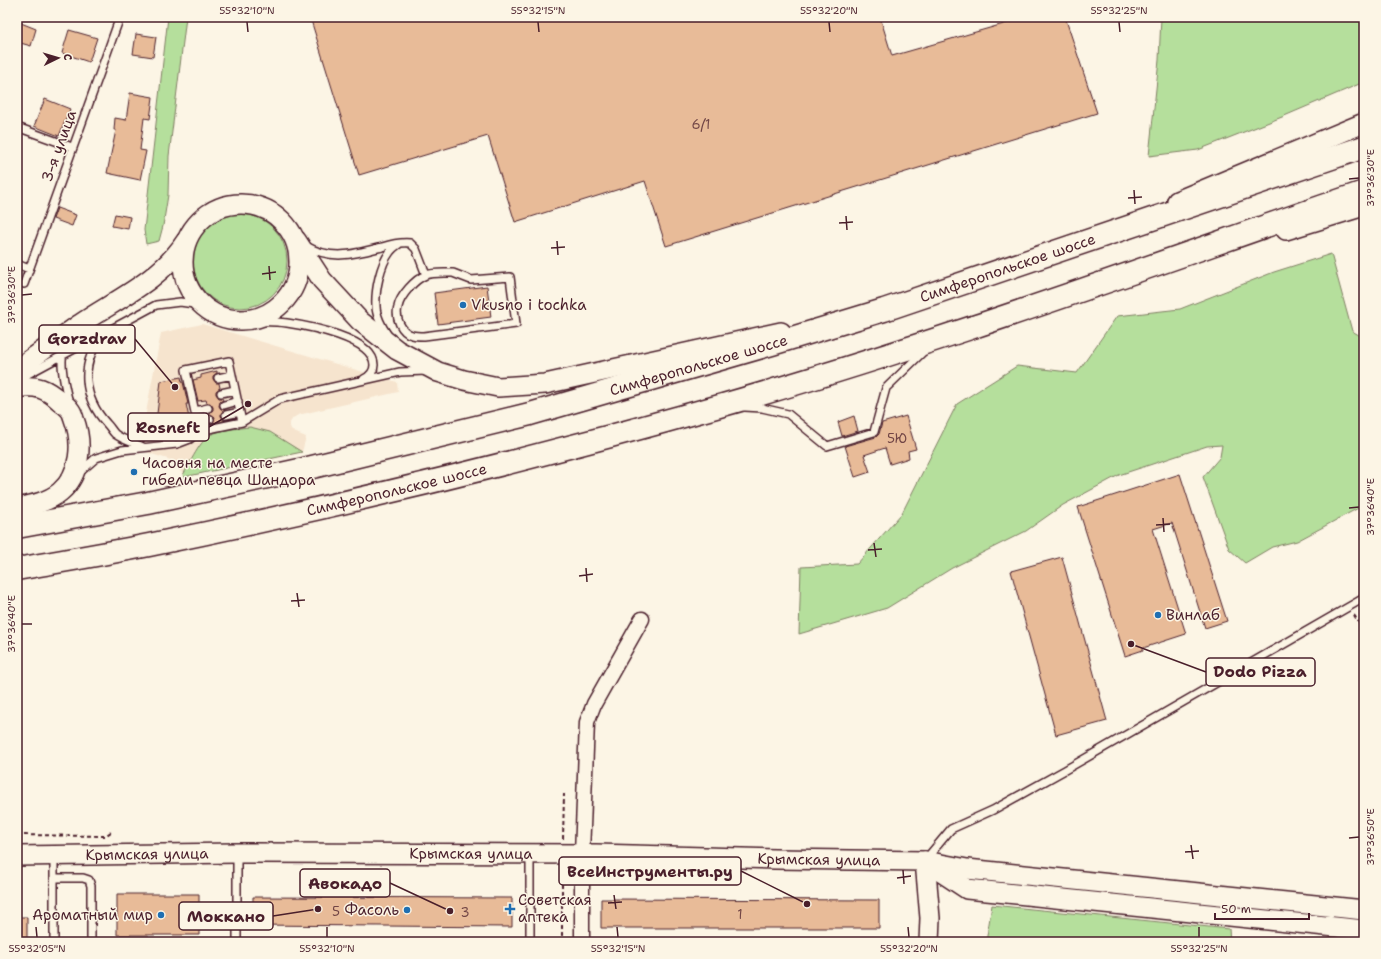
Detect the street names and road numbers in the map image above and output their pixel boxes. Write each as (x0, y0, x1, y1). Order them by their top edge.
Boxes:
street label: 3-я улица (37, 107, 81, 185)
street label: Симферопольское шоссе (917, 229, 1098, 307)
street label: Симферопольское шоссе (607, 330, 790, 400)
street label: Симферопольское шоссе (305, 459, 489, 521)
street label: Крымская улица (85, 843, 209, 865)
street label: Крымская улица (409, 843, 533, 864)
street label: Крымская улица (757, 849, 881, 870)

